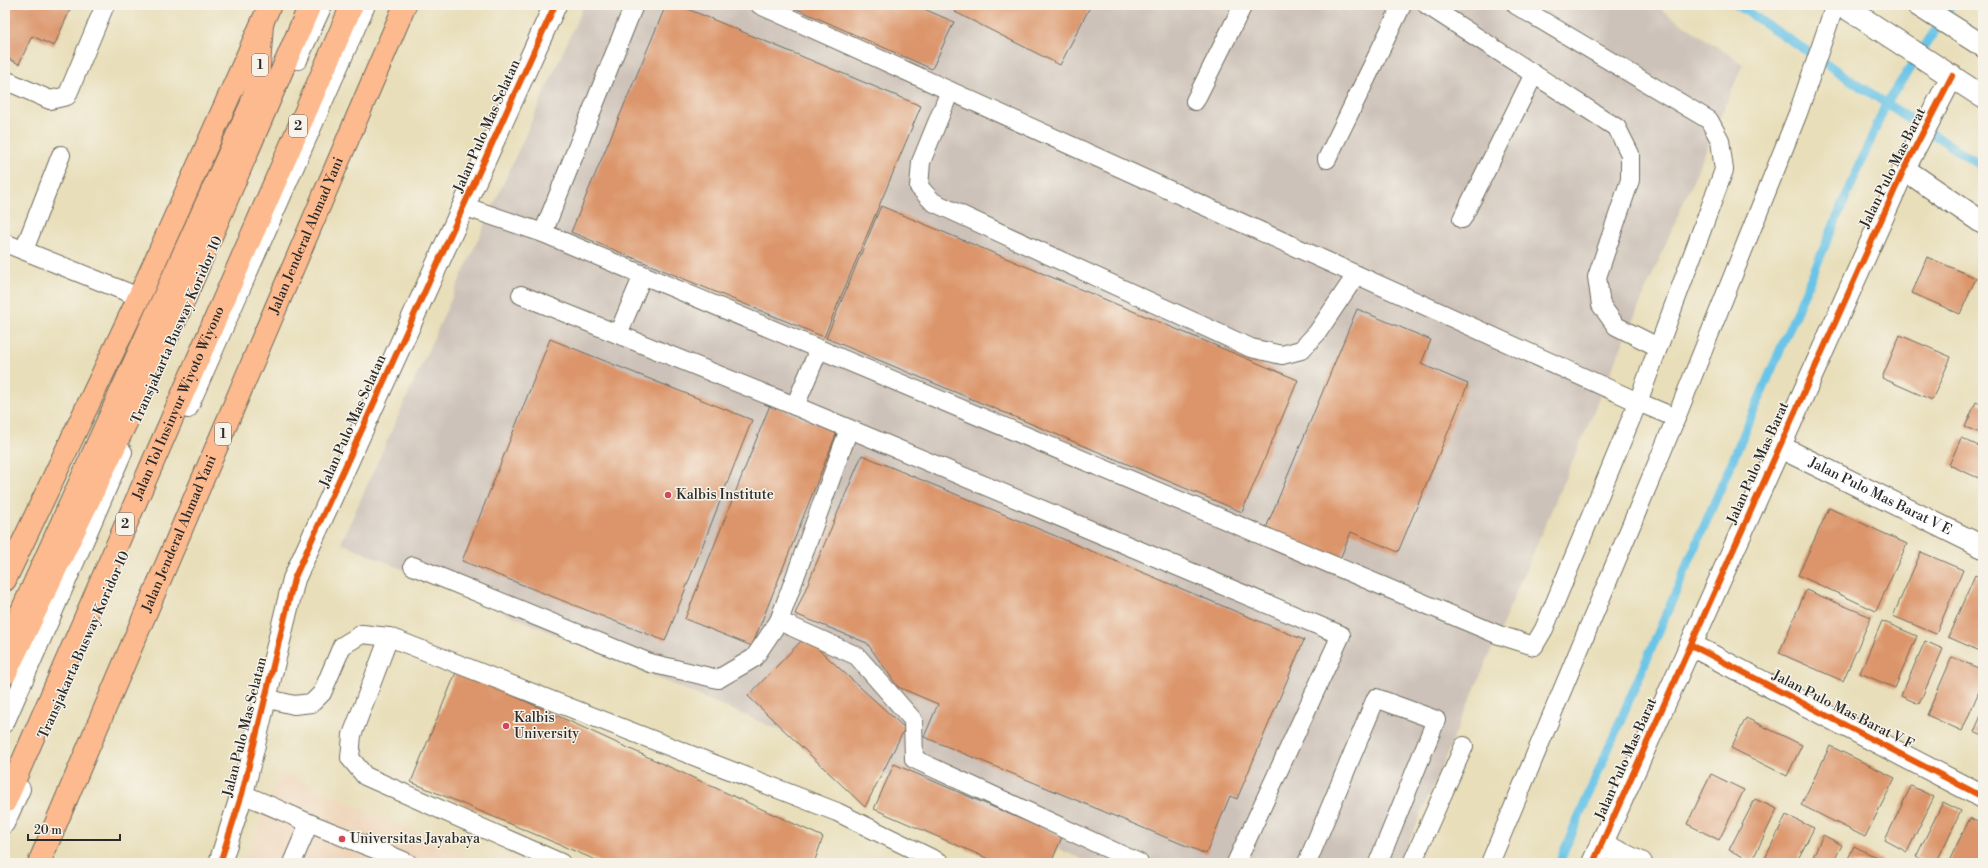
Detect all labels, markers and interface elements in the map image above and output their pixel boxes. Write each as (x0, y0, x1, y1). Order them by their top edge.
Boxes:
road number: 1 (252, 54, 268, 76)
street label: Jalan Pulo Mas Selatan (449, 56, 525, 196)
street label: Jalan Pulo Mas Barat (1856, 105, 1930, 232)
road number: 2 (289, 115, 307, 137)
street label: Jalan Jenderal Ahmad Yani (265, 154, 348, 318)
street label: Transjakarta Busway Koridor 10 (127, 233, 227, 427)
street label: Jalan Tol Insinyur Wiyoto Wiyono (128, 303, 229, 504)
street label: Jalan Pulo Mas Selatan (315, 351, 391, 491)
street label: Jalan Pulo Mas Barat (1723, 399, 1793, 528)
road number: 1 (215, 423, 231, 445)
street label: Jalan Jenderal Ahmad Yani (138, 452, 221, 616)
street label: Jalan Pulo Mas Barat V E (1805, 453, 1955, 539)
place label: Kalbis Institute (676, 486, 774, 504)
marker: Kalbis Institute (663, 490, 673, 500)
road number: 2 (116, 513, 134, 535)
street label: Transjakarta Busway Koridor 10 (34, 548, 134, 742)
street label: Jalan Pulo Mas Selatan (219, 655, 271, 800)
street label: Jalan Pulo Mas Barat V F (1768, 666, 1917, 754)
street label: Jalan Pulo Mas Barat (1591, 695, 1661, 824)
place label: Kalbis University (514, 709, 579, 743)
marker: Kalbis University (501, 721, 511, 731)
scale bar (28, 816, 120, 842)
text: 20 m (34, 823, 62, 838)
place label: Universitas Jayabaya (350, 830, 481, 848)
marker: Universitas Jayabaya (337, 834, 347, 844)

